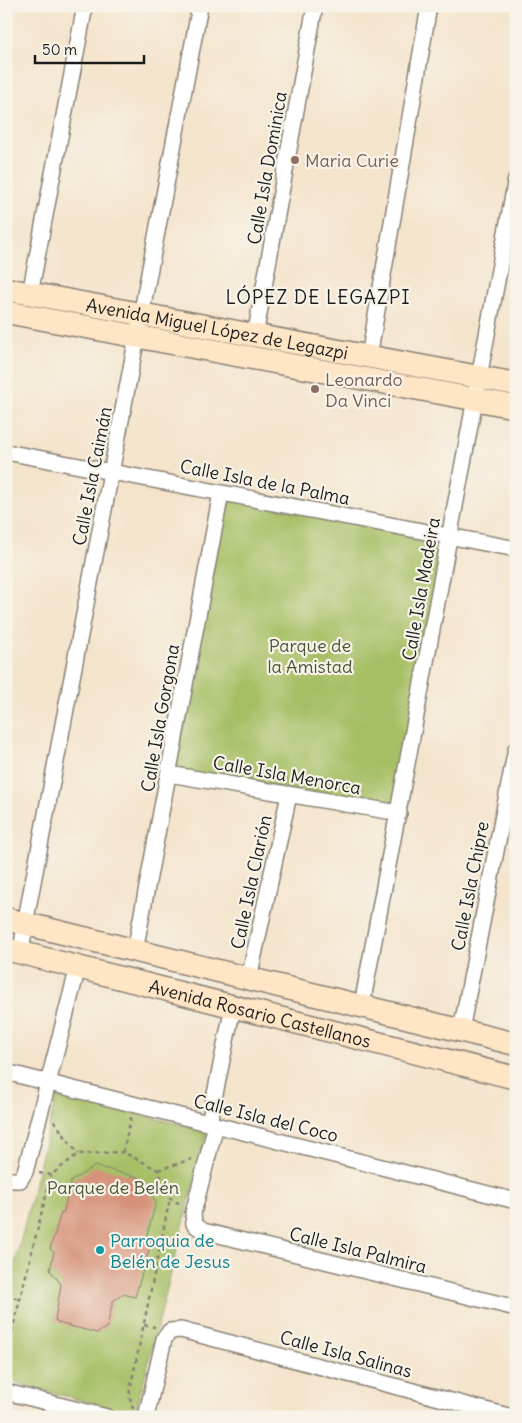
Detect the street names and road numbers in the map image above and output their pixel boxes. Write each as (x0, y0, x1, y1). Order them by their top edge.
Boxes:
street label: Calle Isla Dominica (242, 90, 292, 246)
street label: Avenida Miguel López de Legazpi (85, 293, 350, 364)
street label: Calle Isla Caimán (67, 405, 117, 547)
street label: Calle Isla de la Palma (178, 454, 352, 510)
street label: Calle Isla Madeira (397, 516, 445, 662)
street label: Calle Isla Gorgona (136, 642, 184, 794)
street label: Calle Isla Menorca (211, 751, 363, 799)
street label: Calle Isla Clarión (226, 813, 276, 951)
street label: Calle Isla Chipre (446, 819, 494, 953)
street label: Avenida Rosario Castellanos (147, 974, 373, 1052)
street label: Calle Isla del Coco (191, 1089, 341, 1147)
street label: Calle Isla Palmira (287, 1222, 429, 1278)
street label: Calle Isla Salinas (277, 1325, 415, 1383)

